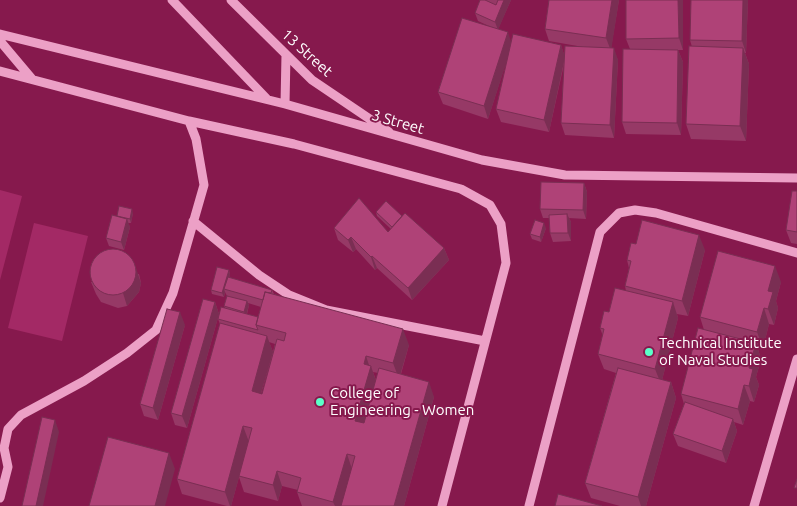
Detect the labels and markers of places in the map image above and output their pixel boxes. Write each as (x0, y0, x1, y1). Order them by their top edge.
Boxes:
place label: Technical Institute of Naval Studies (659, 334, 782, 369)
marker: Technical Institute of Naval Studies (643, 346, 655, 358)
place label: College of Engineering - Women (330, 384, 474, 419)
marker: College of Engineering - Women (314, 396, 326, 408)

